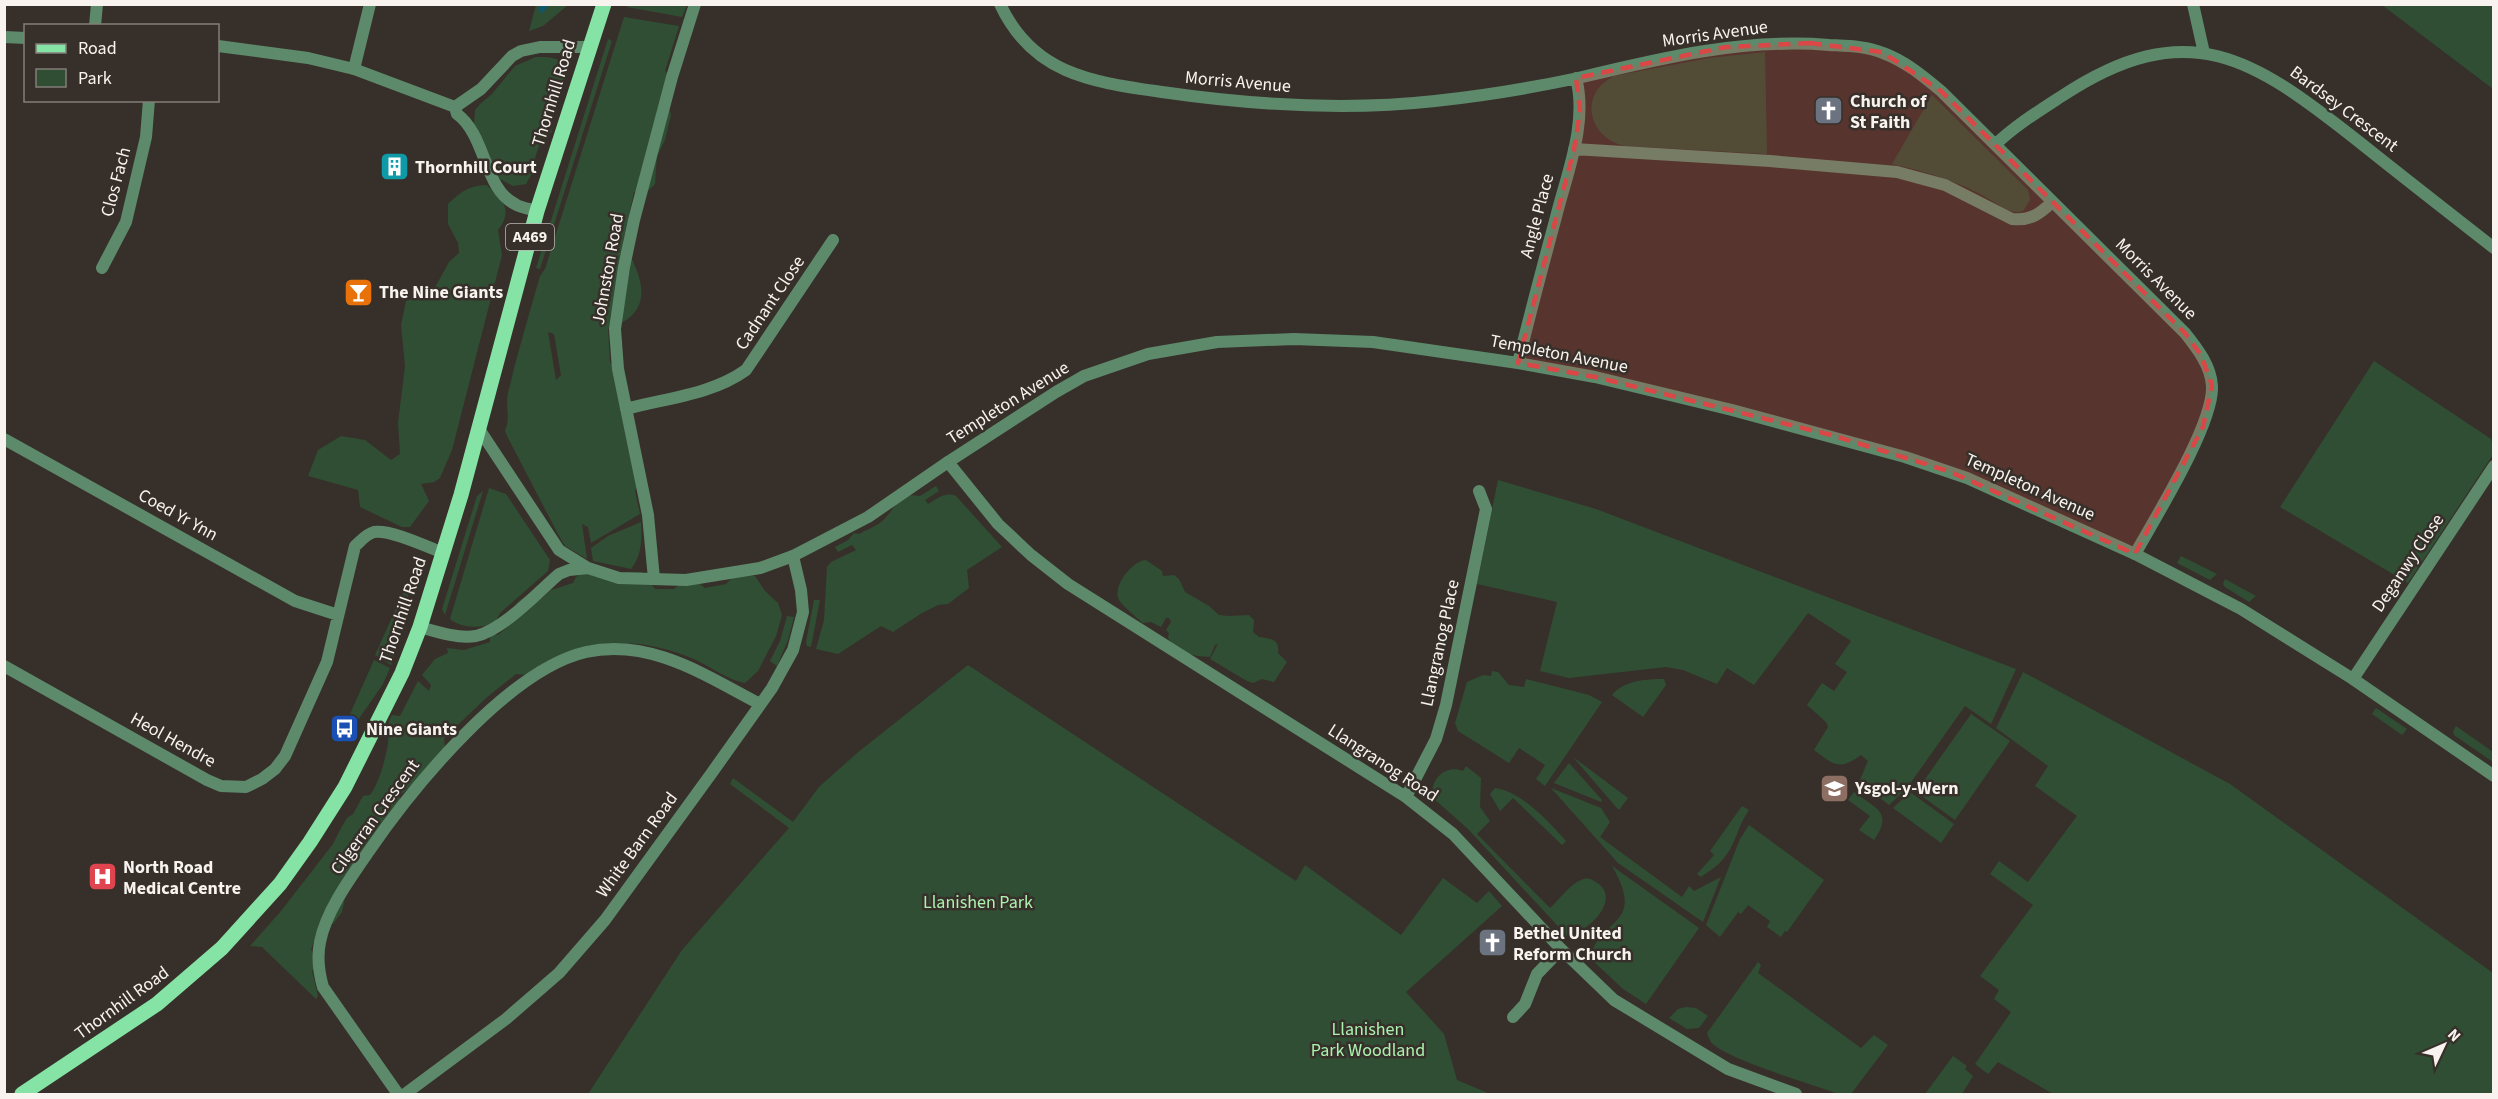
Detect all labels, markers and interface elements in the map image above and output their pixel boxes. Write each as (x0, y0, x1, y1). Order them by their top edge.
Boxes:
street label: Morris Avenue (1661, 14, 1769, 54)
legend (24, 24, 219, 102)
text: Road (78, 36, 117, 61)
street label: Thornhill Road (526, 36, 582, 150)
street label: Bardsey Crescent (2285, 60, 2403, 158)
street label: Morris Avenue (1184, 65, 1292, 99)
text: Park (78, 66, 112, 91)
place label: Church of St Faith (1850, 89, 1927, 135)
church icon: Church of St Faith (1813, 95, 1845, 127)
street label: Clos Fach (95, 144, 137, 220)
building icon: Thornhill Court (378, 151, 410, 183)
place label: Thornhill Court (415, 155, 537, 180)
street label: Angle Place (1514, 171, 1560, 261)
street label: Johnston Road (586, 211, 630, 327)
road number: A469 (506, 224, 554, 250)
street label: Morris Avenue (2110, 233, 2202, 325)
street label: Cadnant Close (729, 251, 811, 355)
bar icon: The Nine Giants (342, 276, 374, 308)
place label: The Nine Giants (379, 280, 503, 305)
street label: Templeton Avenue (1488, 328, 1630, 380)
street label: Templeton Avenue (942, 355, 1074, 451)
street label: Templeton Avenue (1961, 447, 2099, 527)
street label: Coed Yr Ynn (134, 483, 222, 547)
street label: Deganwy Close (2366, 509, 2450, 617)
street label: Thornhill Road (373, 553, 433, 667)
street label: Llangranog Place (1414, 577, 1466, 709)
street label: Heol Hendre (126, 706, 220, 774)
bus stop icon: Nine Giants (329, 713, 361, 745)
place label: Nine Giants (366, 717, 457, 742)
street label: Llangranog Road (1323, 718, 1443, 808)
street label: Cilgerran Crescent (325, 754, 425, 880)
school or university icon: Ysgol-y-Wern (1818, 772, 1850, 804)
place label: Ysgol-y-Wern (1854, 776, 1958, 801)
street label: White Barn Road (590, 787, 684, 903)
place label: North Road Medical Centre (123, 855, 241, 901)
hospital icon: North Road Medical Centre (86, 861, 118, 893)
park label: Llanishen Park (923, 890, 1033, 915)
place label: Bethel United Reform Church (1513, 921, 1632, 967)
church icon: Bethel United Reform Church (1476, 927, 1508, 959)
street label: Thornhill Road (70, 960, 174, 1046)
north arrow (2414, 1015, 2474, 1075)
park label: Llanishen Park Woodland (1311, 1017, 1425, 1063)
text: N (2442, 1024, 2466, 1047)

